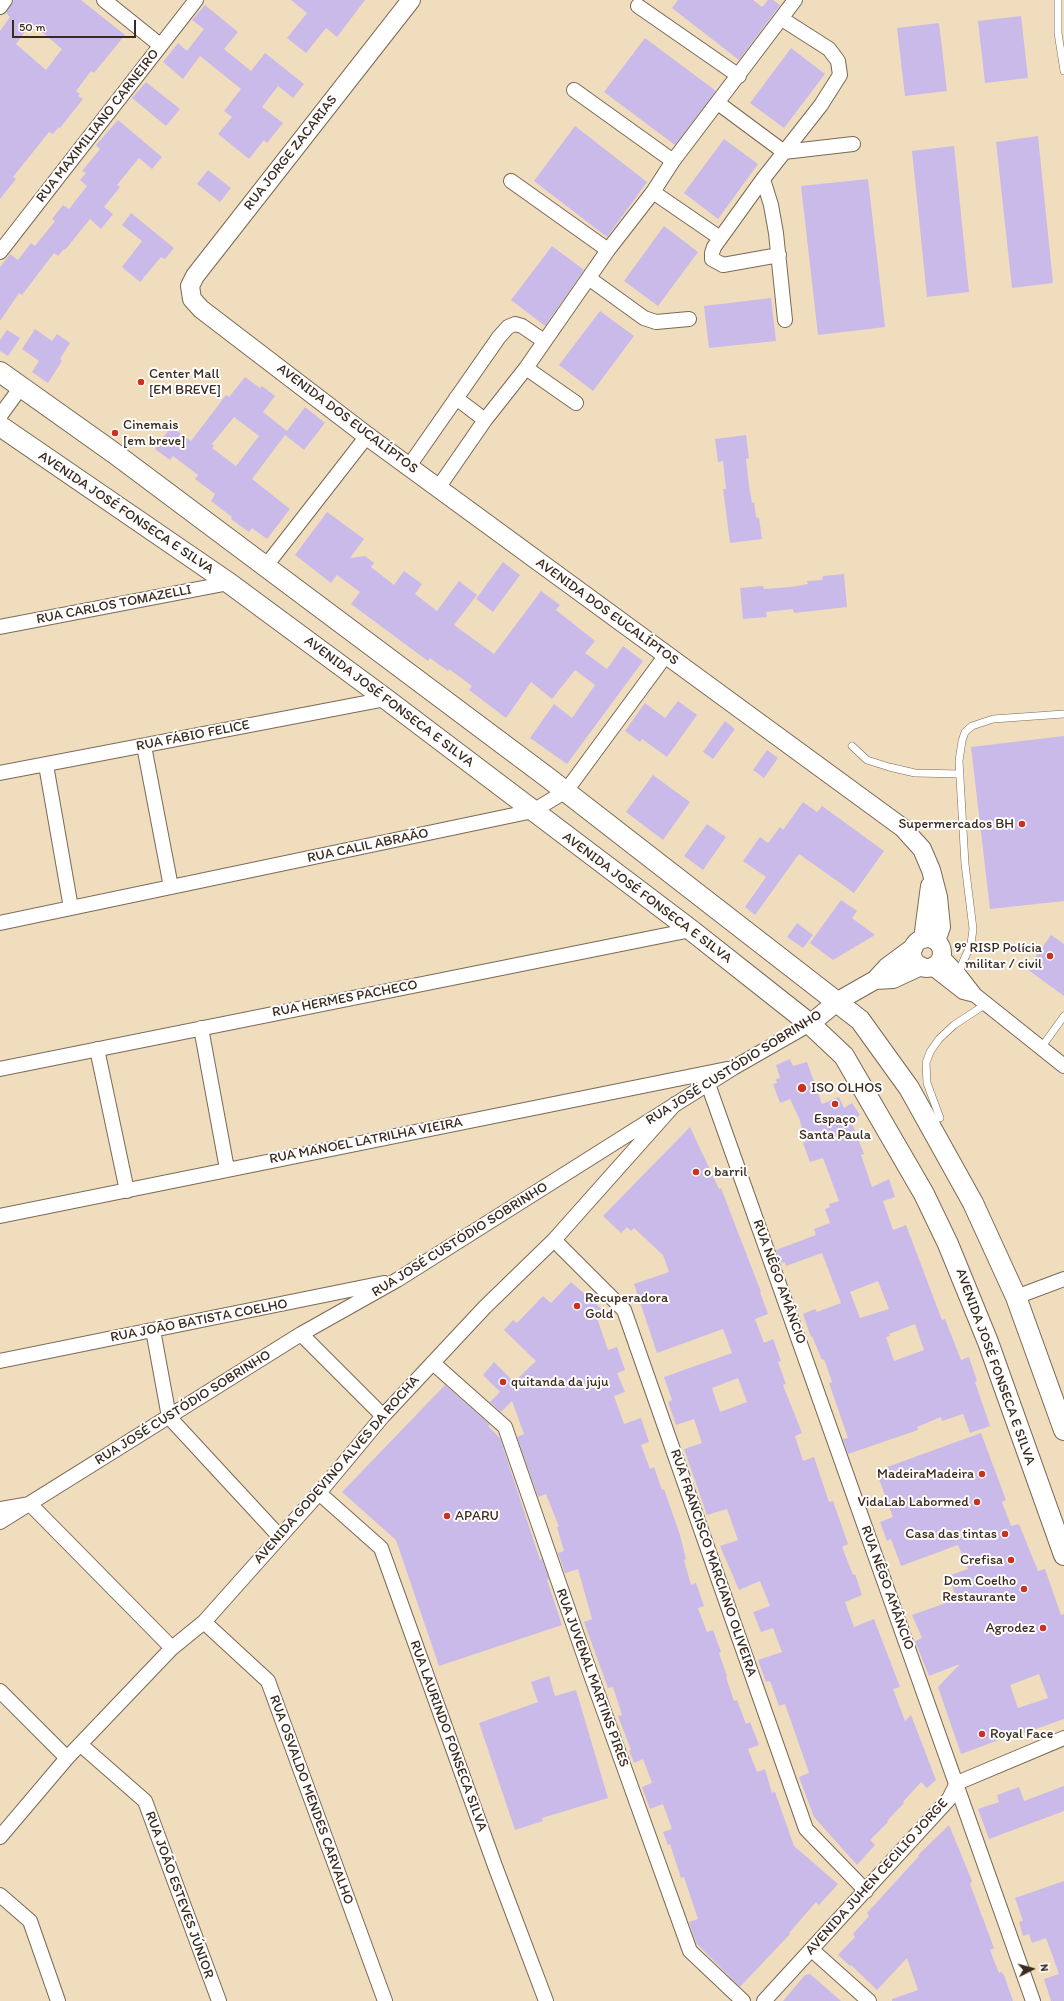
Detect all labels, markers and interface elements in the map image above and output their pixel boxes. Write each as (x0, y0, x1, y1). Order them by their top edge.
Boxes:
scale bar (14, 12, 138, 38)
text: 50 m (19, 20, 45, 34)
street label: RUA MAXIMILIANO CARNEIRO (33, 46, 163, 206)
street label: RUA JORGE ZACARIAS (241, 92, 341, 214)
street label: AVENIDA DOS EUCALÍPTOS (273, 360, 421, 478)
place label: Center Mall [EM BREVE] (149, 366, 221, 398)
marker: Center Mall [EM BREVE] (136, 377, 146, 387)
place label: Cinemais [em breve] (123, 417, 185, 450)
marker: Cinemais [em breve] (110, 428, 120, 438)
street label: AVENIDA JOSÉ FONSECA E SILVA (35, 448, 217, 578)
street label: AVENIDA DOS EUCALÍPTOS (532, 555, 682, 669)
street label: RUA CARLOS TOMAZELLI (35, 582, 193, 628)
street label: AVENIDA JOSÉ FONSECA E SILVA (301, 633, 477, 771)
street label: RUA FÁBIO FELICE (135, 717, 251, 755)
place label: Supermercados BH (898, 816, 1014, 832)
marker: Supermercados BH (1017, 819, 1027, 829)
street label: RUA CALIL ABRAÃO (306, 825, 430, 867)
street label: AVENIDA JOSÉ FONSECA E SILVA (559, 829, 735, 967)
place label: 9º RISP Polícia militar / civil (954, 940, 1042, 972)
marker: 9º RISP Polícia militar / civil (1045, 951, 1055, 961)
street label: RUA HERMES PACHECO (271, 977, 419, 1021)
street label: RUA JOSÉ CUSTÓDIO SOBRINHO (643, 1007, 825, 1129)
place label: ISO OLHOS (811, 1080, 882, 1096)
marker: ISO OLHOS (796, 1082, 808, 1094)
marker: Espaço Santa Paula (830, 1099, 840, 1109)
place label: Espaço Santa Paula (799, 1111, 871, 1144)
street label: RUA MANOEL LATRILHA VIEIRA (268, 1114, 464, 1168)
place label: o barril (704, 1164, 747, 1180)
marker: o barril (691, 1167, 701, 1177)
street label: RUA JOSÉ CUSTÓDIO SOBRINHO (369, 1179, 551, 1301)
street label: RUA NÊGO AMÂNCIO (749, 1218, 809, 1346)
street label: AVENIDA JOSÉ FONSECA E SILVA (952, 1266, 1038, 1468)
place label: Recuperadora Gold (585, 1290, 668, 1322)
street label: RUA JOÃO BATISTA COELHO (109, 1296, 289, 1346)
marker: Recuperadora Gold (572, 1301, 582, 1311)
street label: RUA JOSÉ CUSTÓDIO SOBRINHO (92, 1347, 274, 1469)
street label: AVENIDA GODEVINO ALVES DA ROCHA (251, 1372, 423, 1568)
place label: quitanda da juju (511, 1374, 609, 1390)
marker: quitanda da juju (498, 1377, 508, 1387)
street label: RUA FRANCISCO MARCIANO OLIVEIRA (666, 1447, 760, 1679)
place label: MadeiraMadeira (877, 1466, 974, 1482)
marker: MadeiraMadeira (977, 1469, 987, 1479)
place label: VidaLab Labormed (857, 1494, 969, 1510)
marker: VidaLab Labormed (972, 1497, 982, 1507)
place label: APARU (455, 1508, 499, 1524)
marker: APARU (442, 1511, 452, 1521)
street label: RUA NÊGO AMÂNCIO (857, 1524, 917, 1652)
place label: Casa das tintas (905, 1526, 997, 1542)
marker: Casa das tintas (1000, 1529, 1010, 1539)
place label: Crefisa (960, 1552, 1003, 1568)
marker: Crefisa (1006, 1555, 1016, 1565)
place label: Dom Coelho Restaurante (942, 1573, 1016, 1606)
marker: Dom Coelho Restaurante (1019, 1584, 1029, 1594)
street label: RUA JUVENAL MARTINS PIRES (552, 1586, 632, 1770)
place label: Agrodez (986, 1620, 1035, 1636)
marker: Agrodez (1038, 1623, 1048, 1633)
street label: RUA LAURINDO FONSECA SILVA (406, 1638, 490, 1834)
street label: RUA OSVALDO MENDES CARVALHO (265, 1693, 357, 1907)
place label: Royal Face (990, 1726, 1053, 1742)
marker: Royal Face (977, 1729, 987, 1739)
street label: AVENIDA JUHEN CECILIO JORGE (802, 1795, 952, 1959)
street label: RUA JOÃO ESTEVES JÚNIOR (141, 1809, 217, 1981)
north arrow (1012, 1949, 1052, 1989)
text: N (1038, 1963, 1051, 1972)

